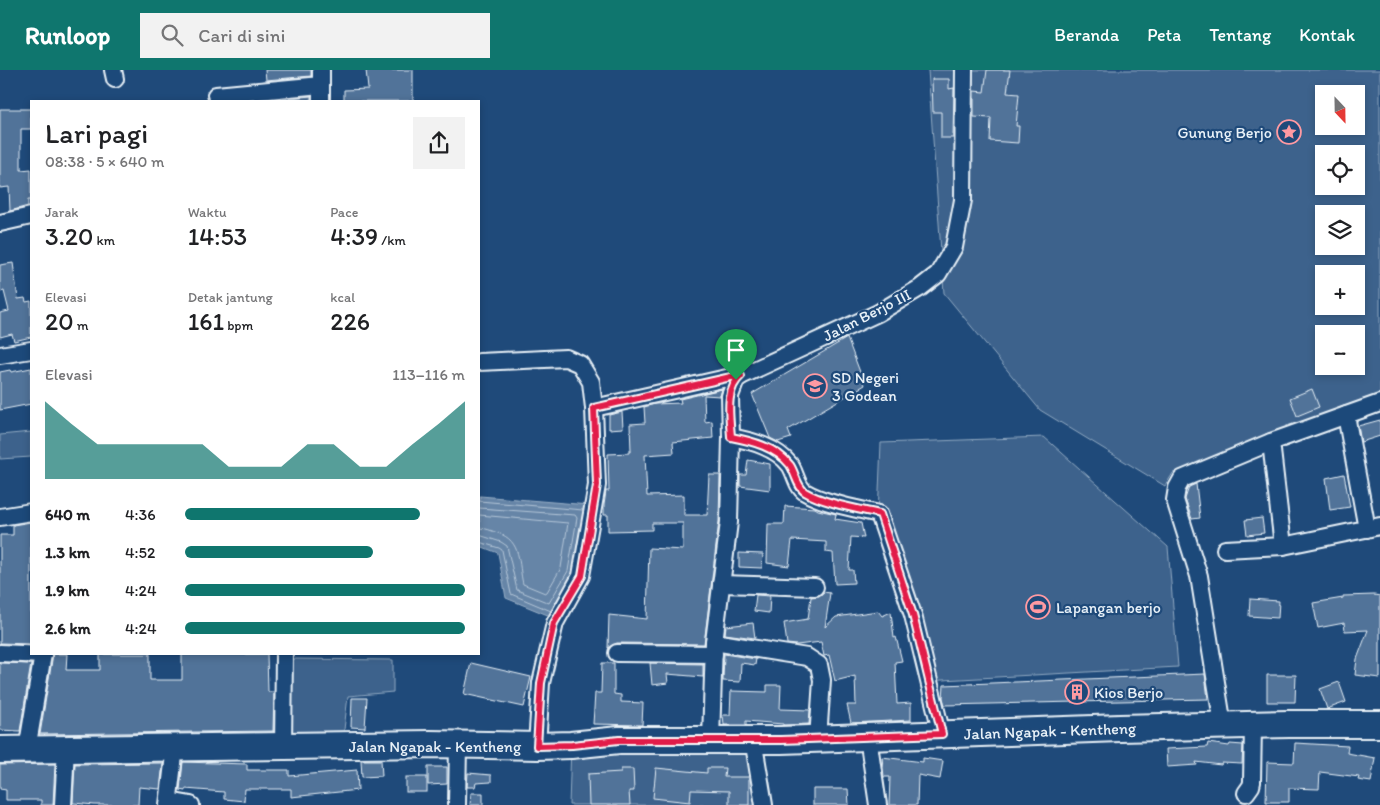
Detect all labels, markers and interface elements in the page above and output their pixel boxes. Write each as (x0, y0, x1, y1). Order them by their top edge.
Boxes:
search box (140, 13, 490, 58)
text: Runloop (25, 21, 110, 50)
icon: search (158, 21, 186, 49)
text: Cari di sini (198, 24, 285, 47)
text: Beranda (1054, 24, 1119, 46)
text: Peta (1147, 24, 1181, 46)
text: Tentang (1209, 24, 1271, 46)
text: Kontak (1299, 24, 1355, 46)
north arrow (1315, 85, 1365, 135)
map controls (1315, 85, 1365, 375)
text: Lari pagi (45, 116, 148, 150)
button: share (413, 117, 465, 169)
place icon: Gunung Berjo (1276, 119, 1302, 145)
place label: Gunung Berjo (1177, 123, 1272, 142)
button: locate (1315, 145, 1365, 195)
text: 08:38 · 5 × 640 m (45, 152, 165, 171)
text: Jarak (45, 204, 78, 221)
text: Waktu (188, 204, 227, 221)
text: Pace (330, 204, 358, 221)
button: layers (1315, 205, 1365, 255)
text: 3.20 (45, 221, 93, 251)
text: 14:53 (188, 221, 247, 251)
text: 4:39 (330, 221, 378, 251)
text: km (93, 232, 115, 249)
text: /km (378, 232, 406, 249)
button: + (1315, 265, 1365, 315)
street label: Jalan Berjo III (820, 285, 914, 345)
text: Elevasi (45, 289, 87, 306)
text: Detak jantung (188, 289, 273, 306)
text: kcal (330, 289, 355, 306)
text: 20 (45, 306, 74, 336)
text: 161 (188, 306, 224, 336)
text: 226 (330, 306, 370, 336)
text: m (74, 317, 89, 334)
text: bpm (224, 317, 253, 334)
button: − (1315, 325, 1365, 375)
pin (715, 329, 757, 380)
icon: arrive (722, 336, 750, 364)
text: Elevasi (45, 365, 93, 384)
text: 113–116 m (392, 365, 465, 384)
place label: SD Negeri 3 Godean (832, 368, 899, 405)
school or university icon: SD Negeri 3 Godean (802, 373, 828, 399)
text: 640 m (45, 505, 90, 524)
text: 4:36 (125, 505, 156, 524)
text: 1.3 km (45, 543, 90, 562)
text: 4:52 (125, 543, 155, 562)
text: 1.9 km (45, 581, 89, 600)
text: 4:24 (125, 581, 157, 600)
sports icon: Lapangan berjo (1025, 594, 1051, 620)
place label: Lapangan berjo (1056, 598, 1161, 617)
text: 2.6 km (45, 619, 91, 638)
text: 4:24 (125, 619, 157, 638)
building icon: Kios Berjo (1064, 679, 1090, 705)
place label: Kios Berjo (1094, 683, 1163, 702)
street label: Jalan Ngapak - Kentheng (964, 718, 1137, 744)
street label: Jalan Ngapak - Kentheng (349, 737, 522, 756)

